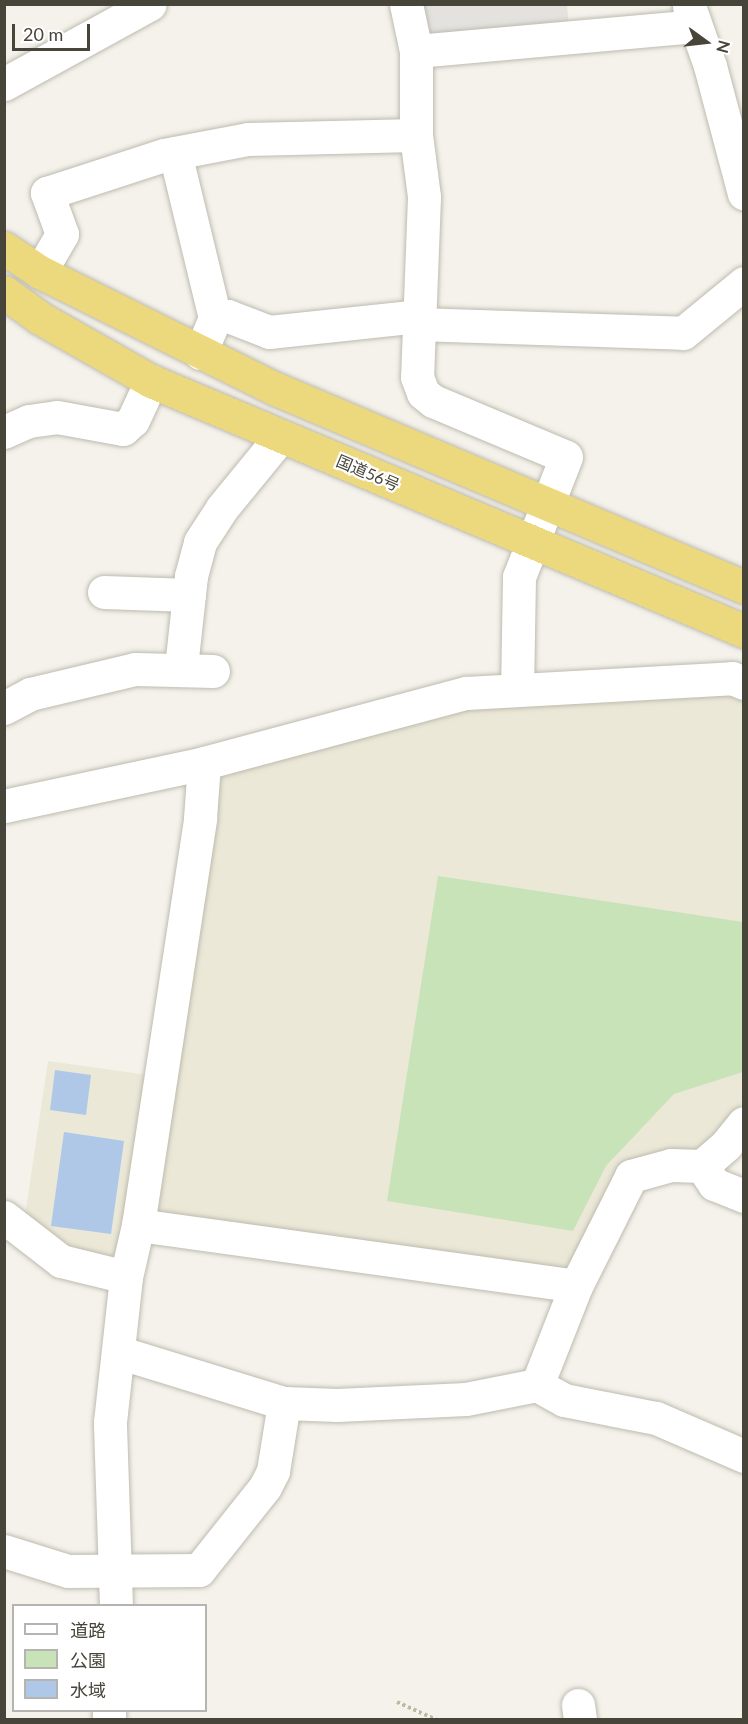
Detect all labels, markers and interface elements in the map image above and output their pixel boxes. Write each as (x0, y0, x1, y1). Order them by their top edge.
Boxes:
scale bar (15, 12, 93, 50)
north arrow (676, 12, 736, 72)
text: 20 m (23, 23, 63, 45)
text: N (713, 38, 735, 55)
street label: 国道56号 (334, 451, 402, 495)
legend (12, 1604, 207, 1712)
text: 道路 (70, 1619, 106, 1641)
text: 公園 (70, 1649, 106, 1671)
text: 水域 (70, 1679, 106, 1701)

